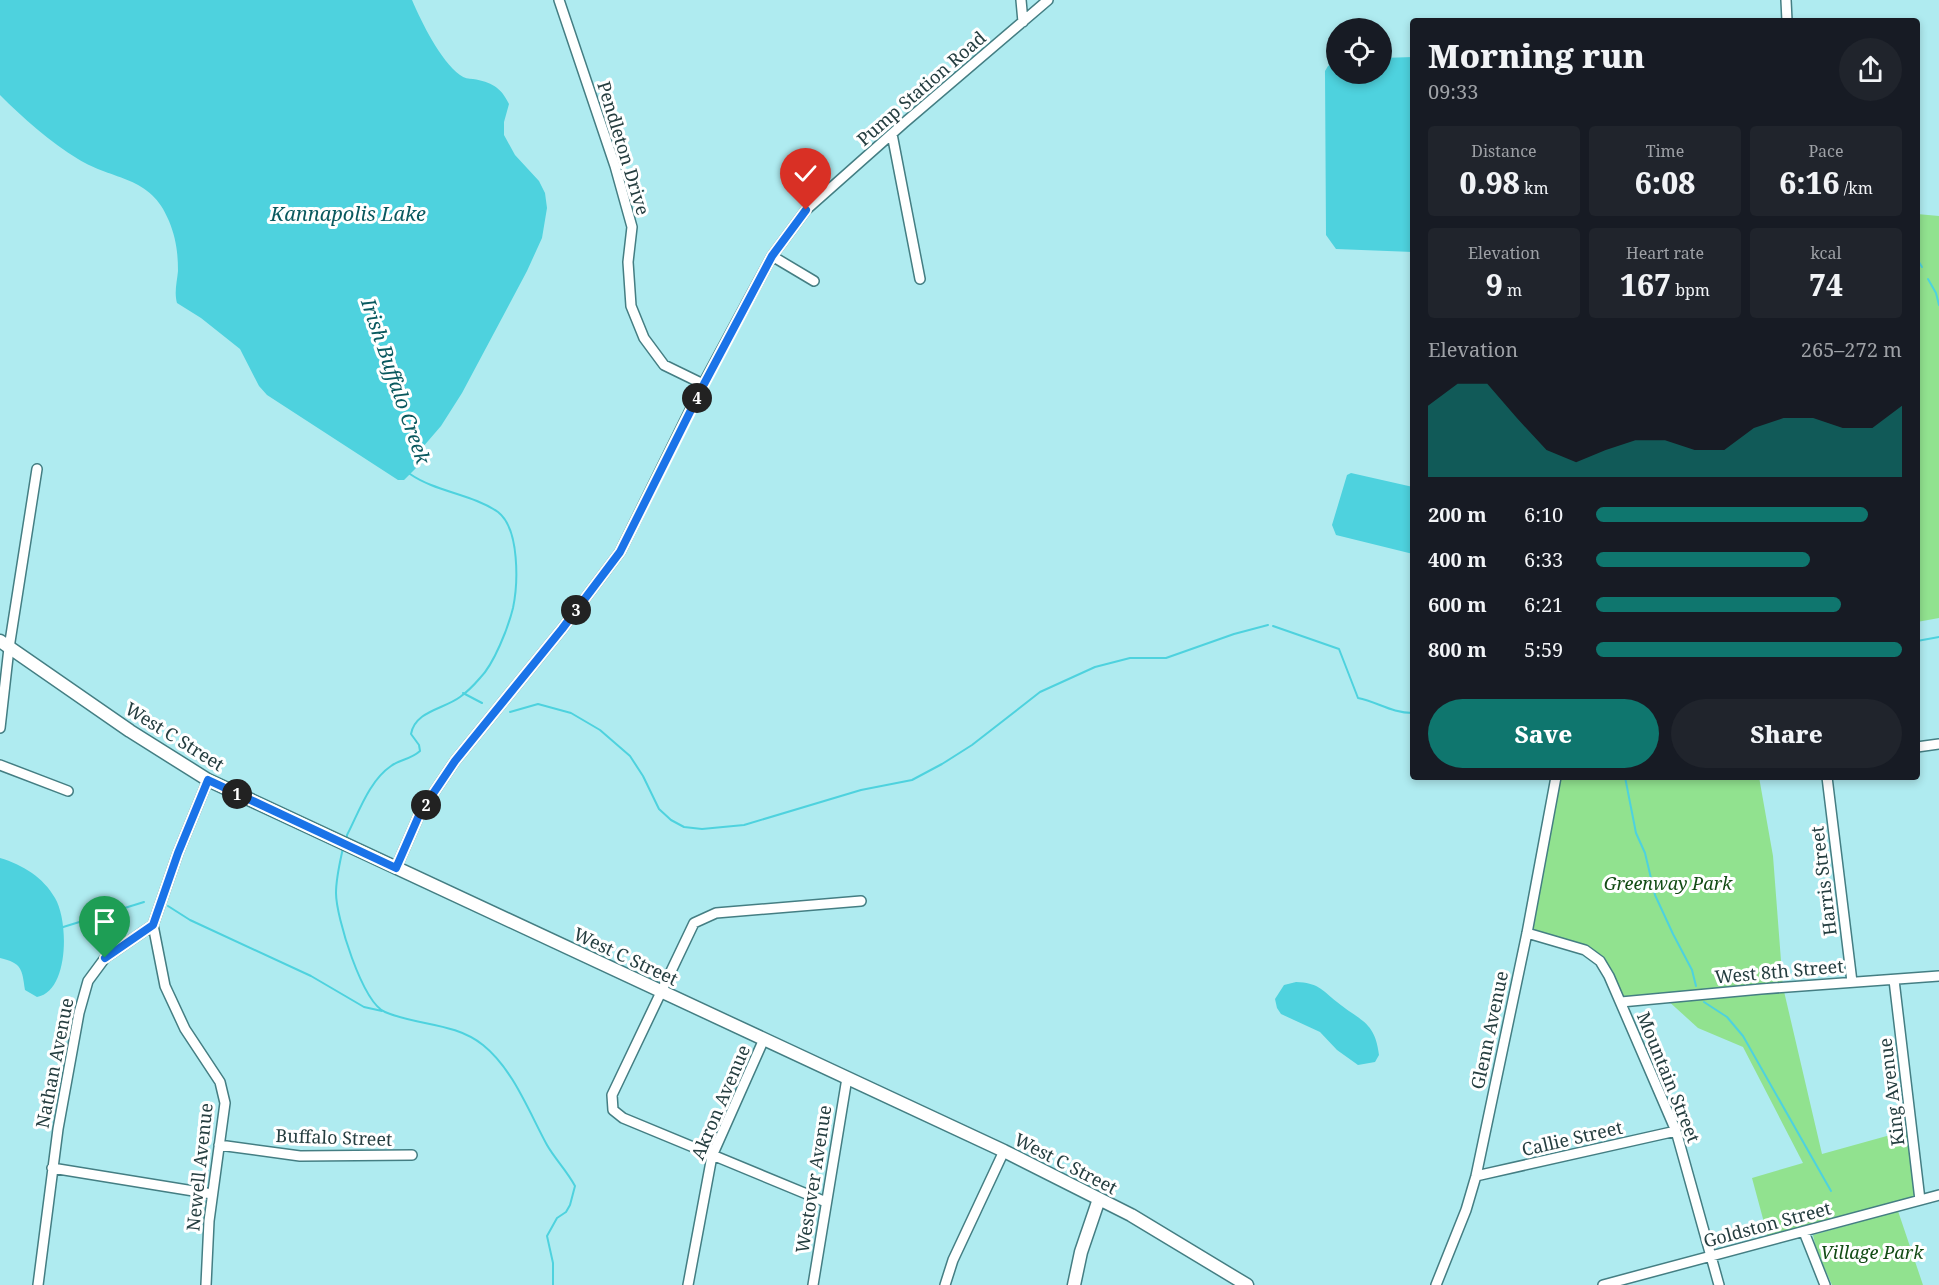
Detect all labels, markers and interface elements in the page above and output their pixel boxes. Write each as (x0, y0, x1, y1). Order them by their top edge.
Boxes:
map controls (1326, 18, 1392, 84)
button: locate (1326, 18, 1392, 84)
street label: Pump Station Road (851, 25, 991, 151)
text: Morning run (1428, 33, 1645, 78)
button: share (1839, 38, 1902, 101)
street label: Pendleton Drive (592, 78, 656, 218)
text: 09:33 (1428, 78, 1478, 105)
text: Distance (1471, 140, 1537, 162)
text: Time (1646, 140, 1684, 162)
text: Pace (1808, 140, 1844, 162)
pin (780, 148, 831, 210)
icon: check (789, 157, 822, 190)
text: 0.98 (1459, 162, 1520, 203)
text: 6:08 (1635, 162, 1695, 203)
text: 6:16 (1779, 162, 1840, 203)
text: km (1520, 177, 1549, 199)
text: /km (1840, 177, 1873, 199)
water label: Kannapolis Lake (269, 200, 426, 227)
text: Elevation (1468, 242, 1540, 264)
text: Heart rate (1626, 242, 1704, 264)
text: kcal (1811, 242, 1841, 264)
text: 9 (1486, 264, 1503, 305)
text: 167 (1620, 264, 1671, 305)
text: 74 (1809, 264, 1843, 305)
text: m (1503, 279, 1522, 301)
text: bpm (1671, 279, 1710, 301)
water label: Irish Buffalo Creek (355, 294, 437, 468)
text: Elevation (1428, 336, 1518, 363)
text: 265–272 m (1801, 336, 1902, 363)
pin: 4 (682, 383, 712, 413)
text: 4 (692, 387, 702, 409)
text: 200 m (1428, 501, 1487, 528)
text: 6:10 (1524, 501, 1563, 528)
text: 400 m (1428, 546, 1487, 573)
text: 6:33 (1524, 546, 1563, 573)
text: 600 m (1428, 591, 1487, 618)
text: 6:21 (1524, 591, 1563, 618)
pin: 3 (561, 595, 591, 625)
text: 3 (571, 599, 581, 621)
text: 800 m (1428, 636, 1487, 663)
text: 5:59 (1524, 636, 1563, 663)
street label: West C Street (121, 696, 229, 776)
button: Save (1428, 699, 1659, 768)
button: Share (1671, 699, 1902, 768)
pin: 1 (222, 779, 252, 809)
text: 1 (232, 783, 242, 805)
pin: 2 (411, 790, 441, 820)
text: 2 (421, 794, 431, 816)
street label: Harris Street (1804, 825, 1842, 937)
park label: Greenway Park (1604, 871, 1733, 895)
pin (79, 896, 130, 958)
icon: arrive (88, 905, 121, 938)
street label: West C Street (570, 921, 682, 991)
street label: West 8th Street (1714, 953, 1844, 989)
street label: Glenn Avenue (1465, 969, 1513, 1091)
street label: Nathan Avenue (30, 996, 78, 1130)
street label: Mountain Street (1632, 1008, 1706, 1146)
street label: King Avenue (1872, 1037, 1910, 1147)
street label: Akron Avenue (685, 1041, 755, 1163)
street label: Newell Avenue (180, 1102, 218, 1232)
street label: Westover Avenue (789, 1103, 837, 1255)
street label: Callie Street (1519, 1115, 1625, 1161)
street label: Buffalo Street (275, 1123, 393, 1151)
street label: West C Street (1010, 1127, 1122, 1199)
street label: Goldston Street (1701, 1195, 1833, 1253)
park label: Village Park (1821, 1240, 1924, 1264)

